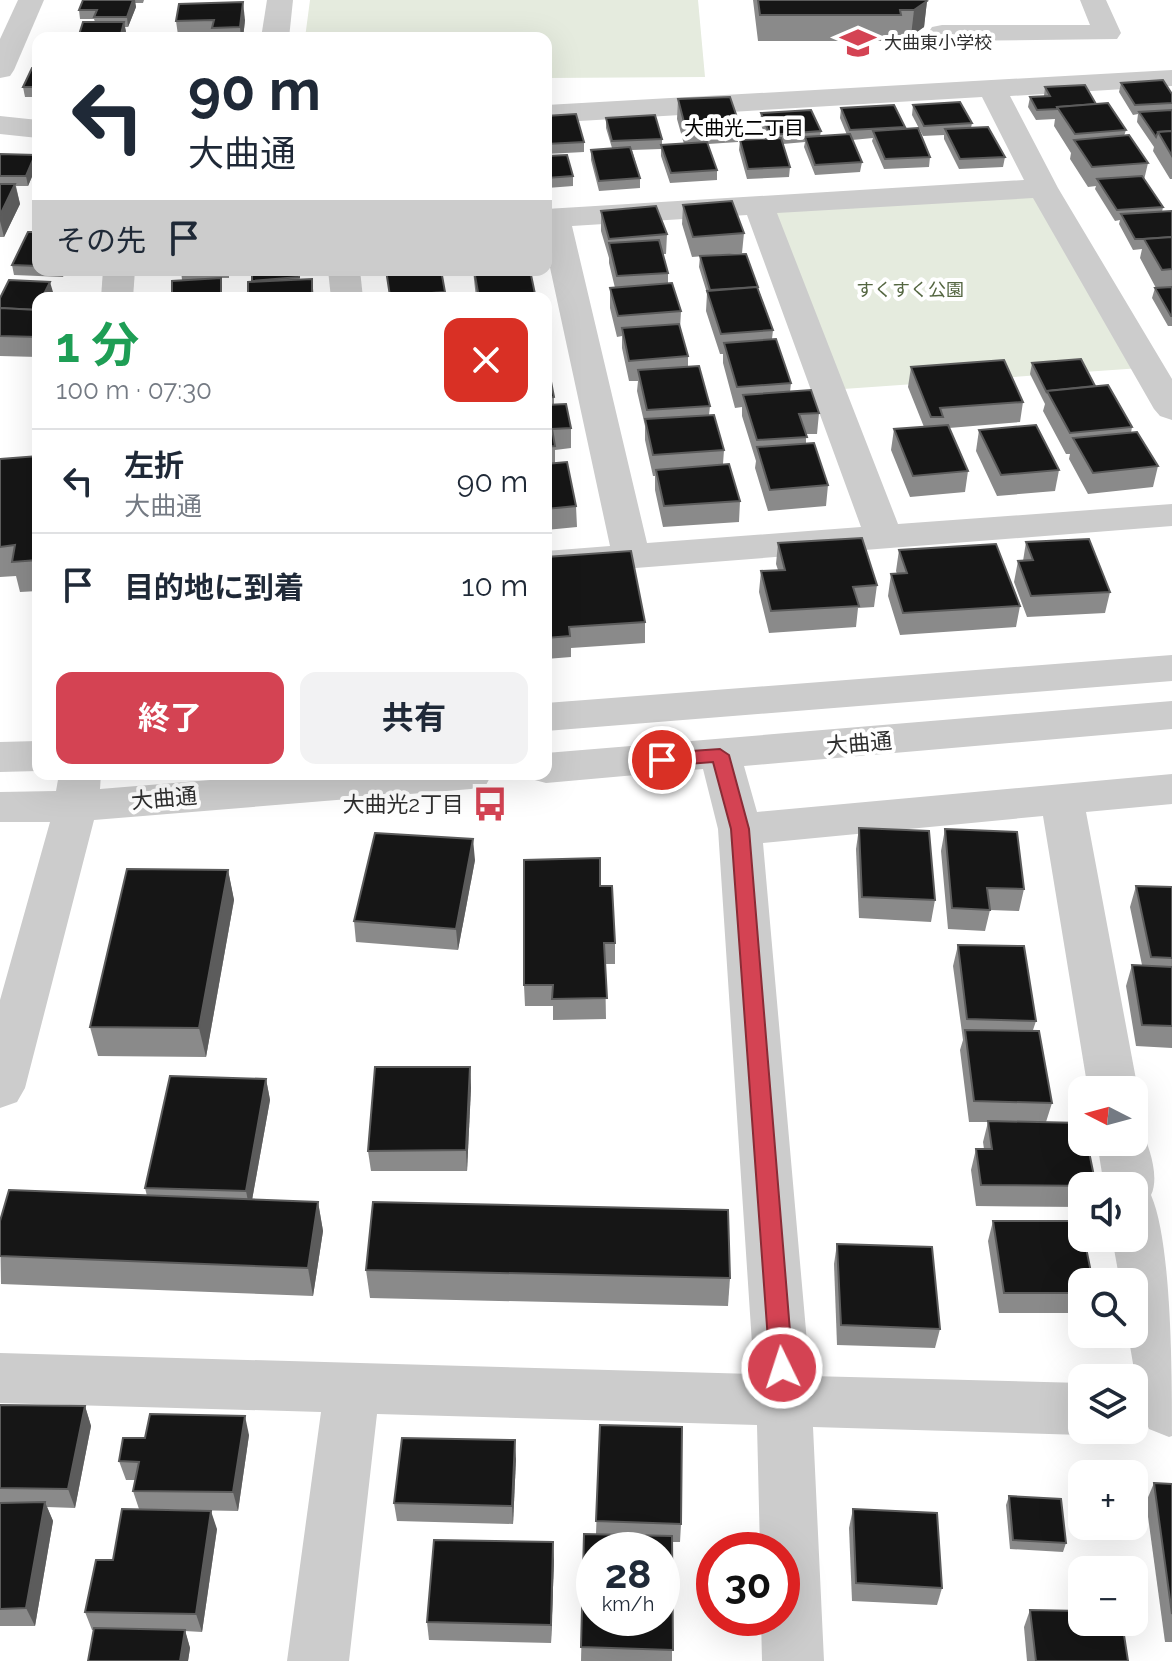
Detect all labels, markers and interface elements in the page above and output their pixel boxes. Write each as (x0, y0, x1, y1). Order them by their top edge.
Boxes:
school or university icon: 大曲東小学校 (839, 24, 877, 62)
place label: 大曲東小学校 (884, 32, 992, 53)
text: 90 m (188, 57, 321, 123)
icon: left (56, 64, 160, 168)
district label: 大曲光二丁目 (684, 116, 804, 140)
text: 大曲通 (188, 132, 296, 174)
icon: arrive (162, 216, 206, 260)
text: その先 (56, 223, 146, 258)
park label: すくすく公園 (856, 279, 964, 300)
text: 1 分 (56, 317, 139, 373)
button: close (444, 318, 528, 402)
text: 100 m · 07:30 (56, 375, 212, 405)
text: 左折 (124, 448, 184, 483)
icon: left (56, 459, 100, 503)
text: 90 m (457, 464, 528, 499)
text: 大曲通 (124, 491, 202, 521)
icon: arrive (56, 563, 100, 607)
text: 10 m (462, 568, 528, 603)
text: 目的地に到着 (124, 570, 304, 605)
button: 終了 (56, 672, 284, 764)
button: 共有 (300, 672, 528, 764)
pin (628, 726, 696, 794)
street label: 大曲通 (825, 727, 893, 759)
icon: arrive (640, 738, 684, 782)
street label: 大曲通 (130, 782, 198, 814)
bus stop icon: 大曲光2丁目 (471, 785, 509, 823)
place label: 大曲光2丁目 (343, 791, 464, 817)
north arrow (1068, 1076, 1148, 1156)
map controls (1068, 1076, 1148, 1636)
button: sound (1068, 1172, 1148, 1252)
button: search (1068, 1268, 1148, 1348)
position arrow (740, 1326, 824, 1410)
button: layers (1068, 1364, 1148, 1444)
button: + (1068, 1460, 1148, 1540)
speed limit sign: 30 (696, 1532, 800, 1636)
text: 28 (605, 1550, 651, 1597)
button: − (1068, 1556, 1148, 1636)
text: km/h (602, 1592, 654, 1616)

